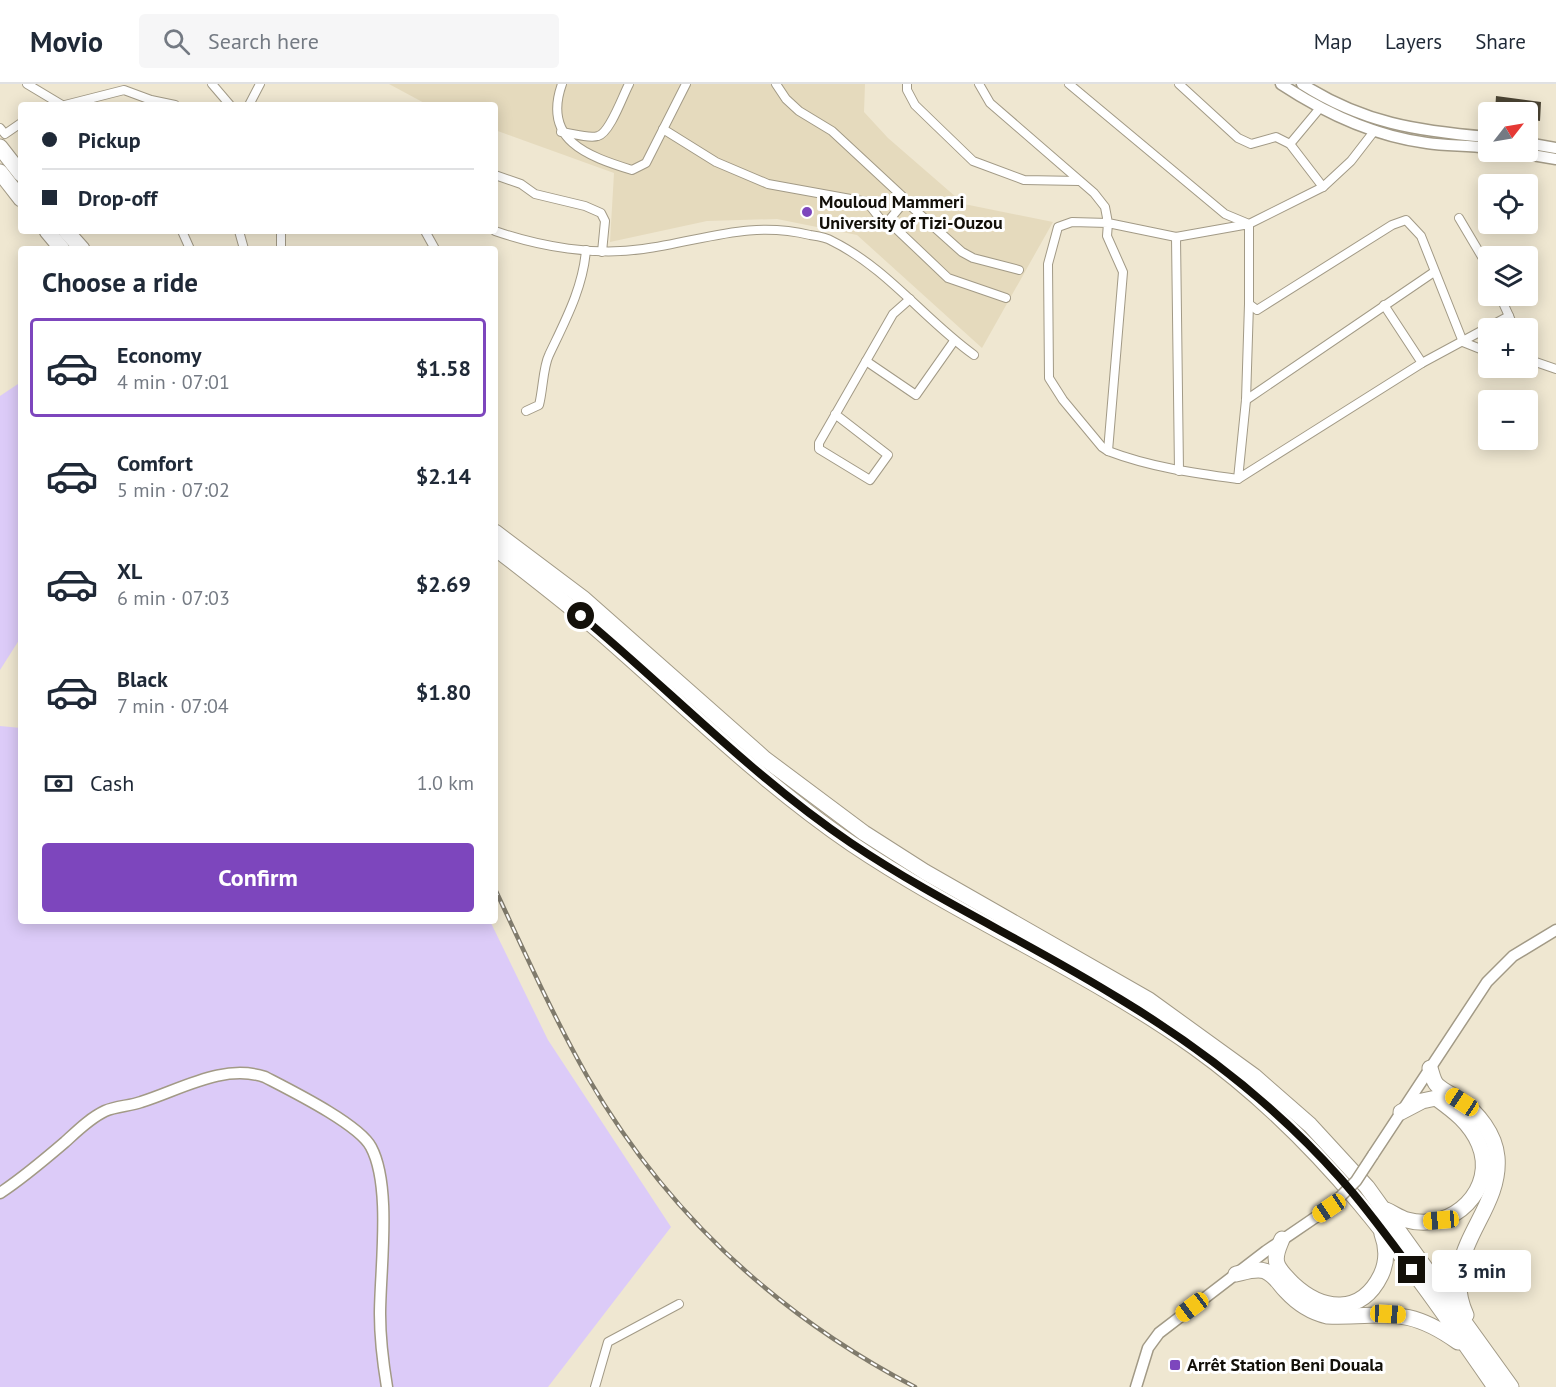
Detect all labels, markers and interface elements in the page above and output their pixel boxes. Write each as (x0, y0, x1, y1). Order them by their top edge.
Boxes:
search box (139, 14, 559, 68)
text: Movio (30, 23, 103, 60)
icon: search (160, 25, 193, 58)
text: Search here (208, 27, 319, 55)
text: Map (1314, 28, 1352, 55)
text: Layers (1385, 28, 1442, 55)
text: Share (1475, 28, 1526, 55)
north arrow (1478, 102, 1538, 162)
map controls (1478, 102, 1538, 450)
text: Pickup (78, 126, 141, 154)
button: locate (1478, 174, 1538, 234)
text: Drop-off (78, 184, 157, 212)
place label: Mouloud Mammeri University of Tizi-Ouzou (819, 190, 1003, 234)
marker: Mouloud Mammeri University of Tizi-Ouzou (800, 205, 814, 219)
button: layers (1478, 246, 1538, 306)
text: Choose a ride (42, 265, 198, 299)
button: + (1478, 318, 1538, 378)
icon: car (45, 341, 99, 395)
text: Economy (117, 341, 201, 369)
text: $1.58 (416, 354, 471, 382)
text: 4 min · 07:01 (117, 369, 230, 395)
button: − (1478, 390, 1538, 450)
icon: car (45, 449, 99, 503)
text: Comfort (117, 449, 193, 477)
text: $2.14 (416, 462, 471, 490)
text: 5 min · 07:02 (117, 477, 230, 503)
icon: car (45, 557, 99, 611)
text: XL (117, 557, 142, 585)
text: $2.69 (416, 570, 471, 598)
text: 6 min · 07:03 (117, 585, 230, 611)
route start (567, 602, 594, 629)
icon: car (45, 665, 99, 719)
text: Black (117, 665, 168, 693)
text: $1.80 (416, 678, 471, 706)
text: 7 min · 07:04 (117, 693, 229, 719)
icon: cash (42, 767, 75, 800)
text: Cash (90, 769, 134, 797)
text: 1.0 km (417, 770, 474, 796)
button: Confirm (42, 843, 474, 912)
car (1442, 1085, 1482, 1119)
car (1309, 1190, 1349, 1226)
car (1422, 1209, 1460, 1231)
callout: 3 min (1433, 1249, 1532, 1291)
route end (1398, 1256, 1425, 1283)
text: 3 min (1457, 1258, 1506, 1284)
car (1172, 1289, 1212, 1325)
car (1370, 1304, 1406, 1324)
place label: Arrêt Station Beni Douala (1187, 1353, 1384, 1376)
marker: Arrêt Station Beni Douala (1168, 1358, 1182, 1372)

